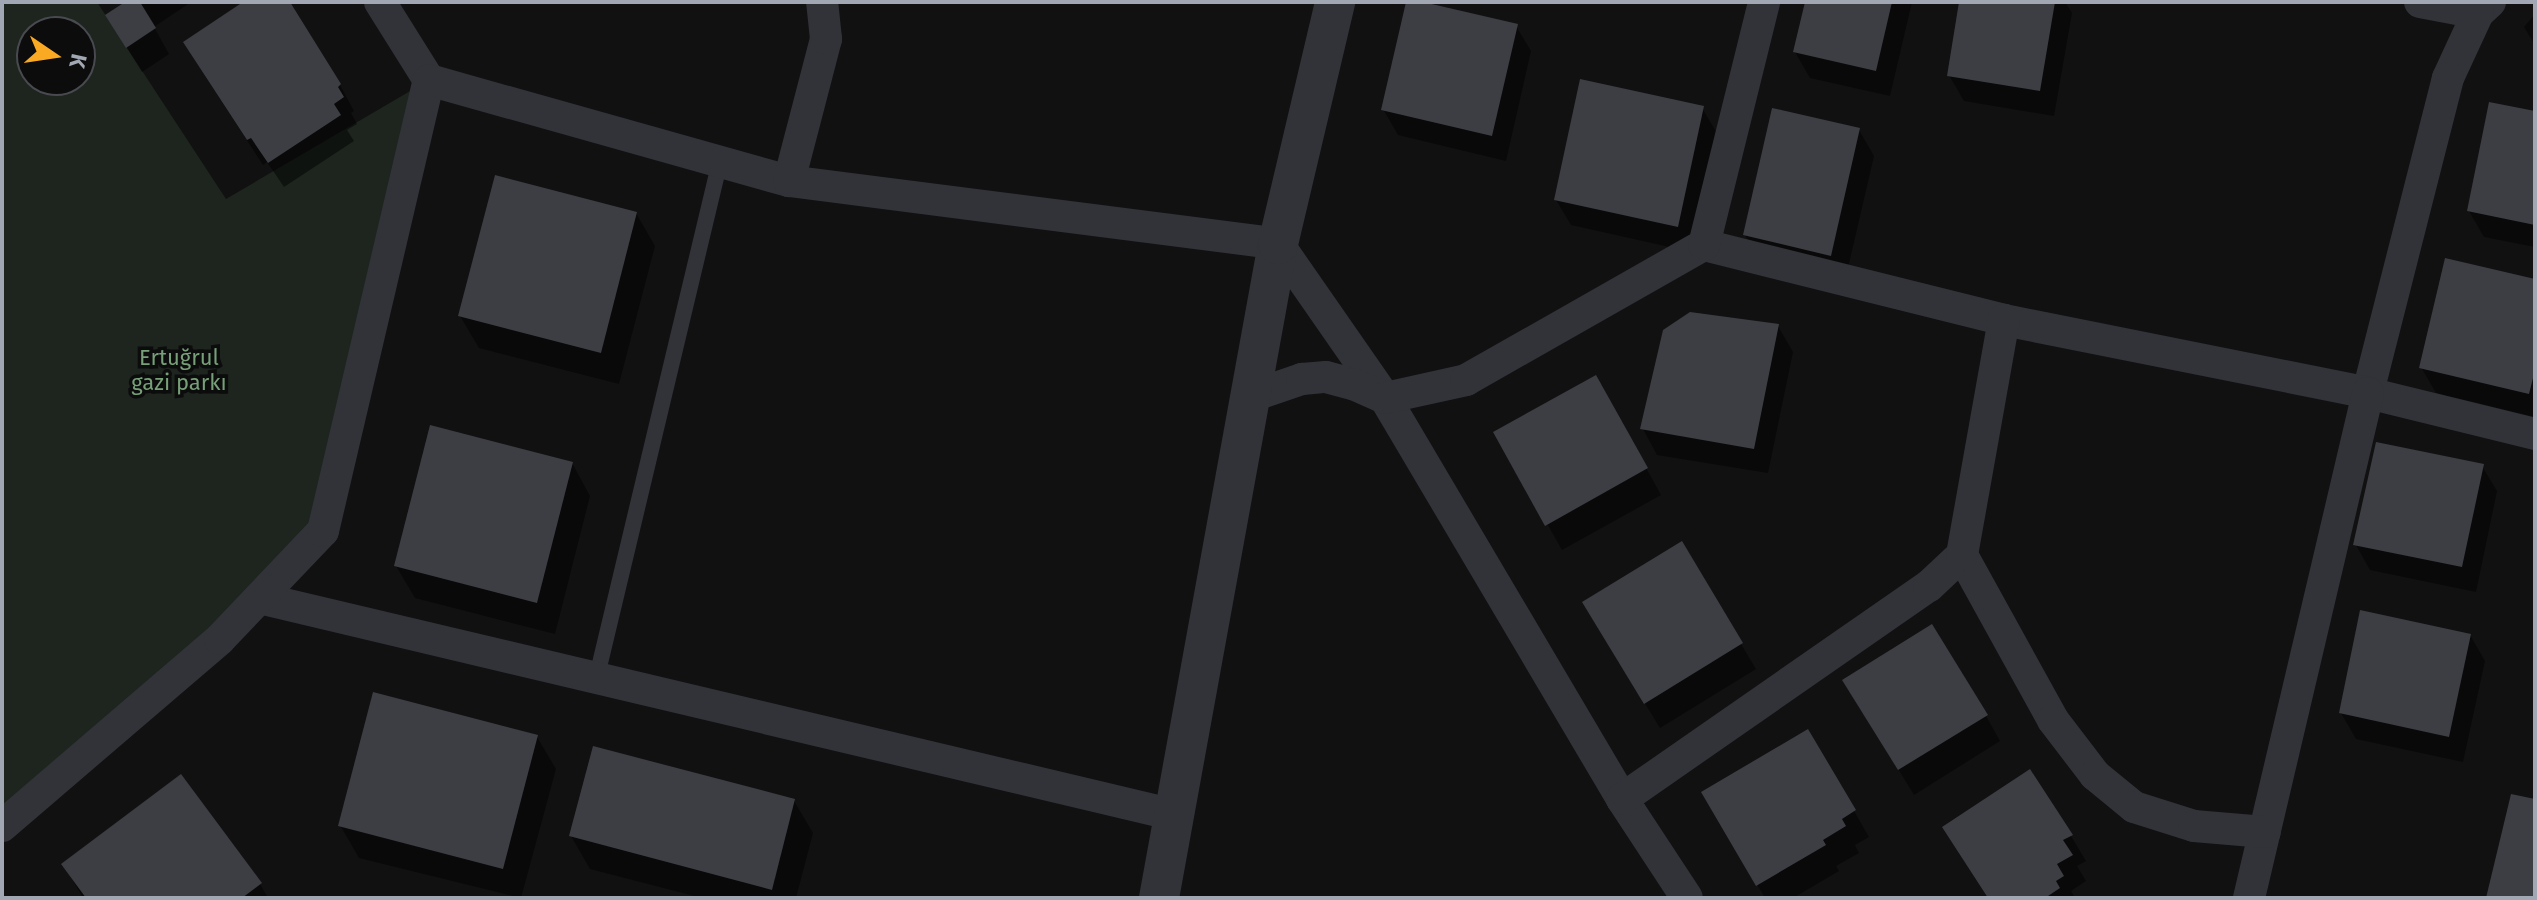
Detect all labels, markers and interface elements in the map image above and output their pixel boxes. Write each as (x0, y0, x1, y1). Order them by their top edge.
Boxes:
north arrow (16, 16, 96, 96)
text: K (63, 51, 93, 71)
park label: Ertuğrul gazi parkı (131, 344, 227, 396)

